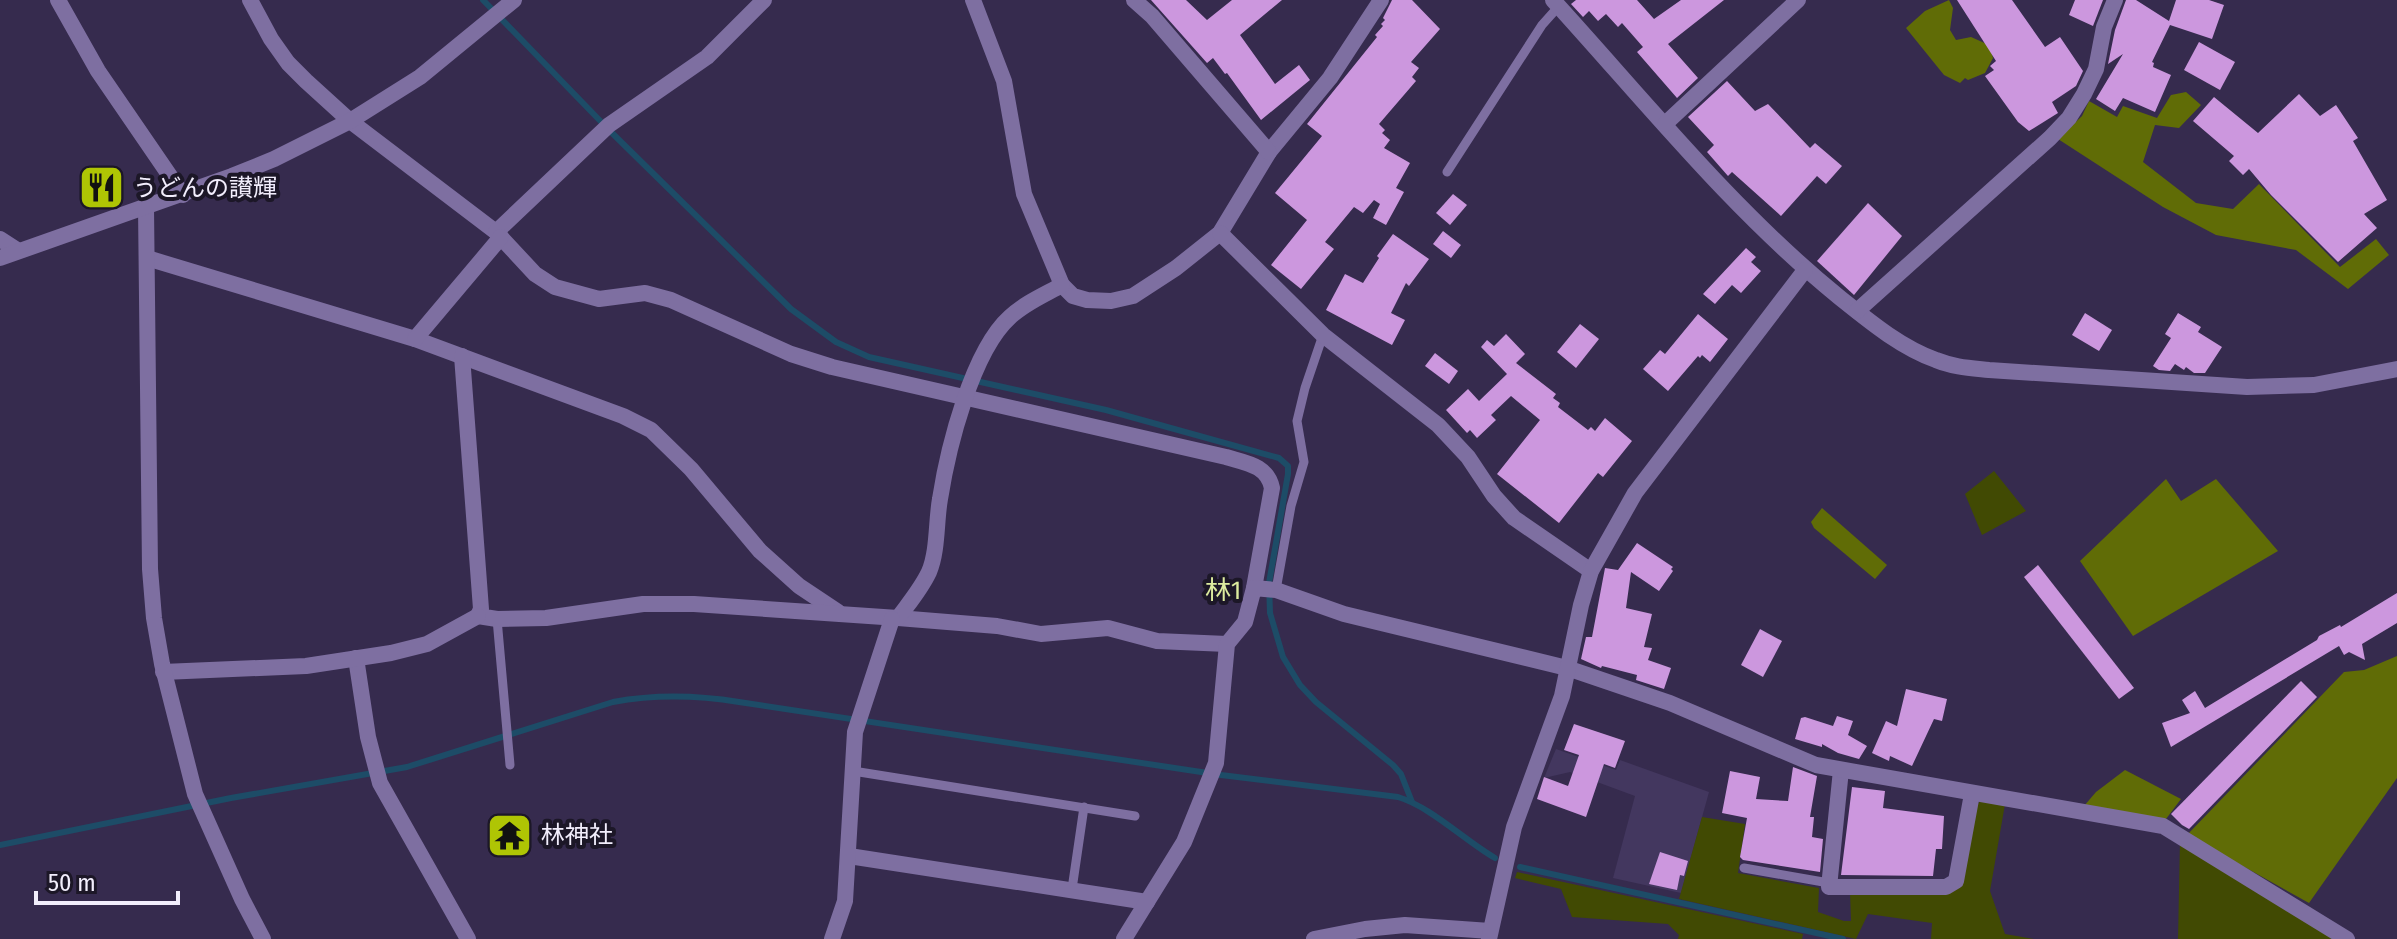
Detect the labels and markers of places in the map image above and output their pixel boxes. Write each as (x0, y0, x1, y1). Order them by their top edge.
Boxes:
restaurant icon: うどんの讃輝 (78, 164, 126, 212)
place label: うどんの讃輝 (133, 174, 277, 202)
temple icon: 林神社 (486, 811, 534, 859)
place label: 林神社 (541, 821, 613, 849)

